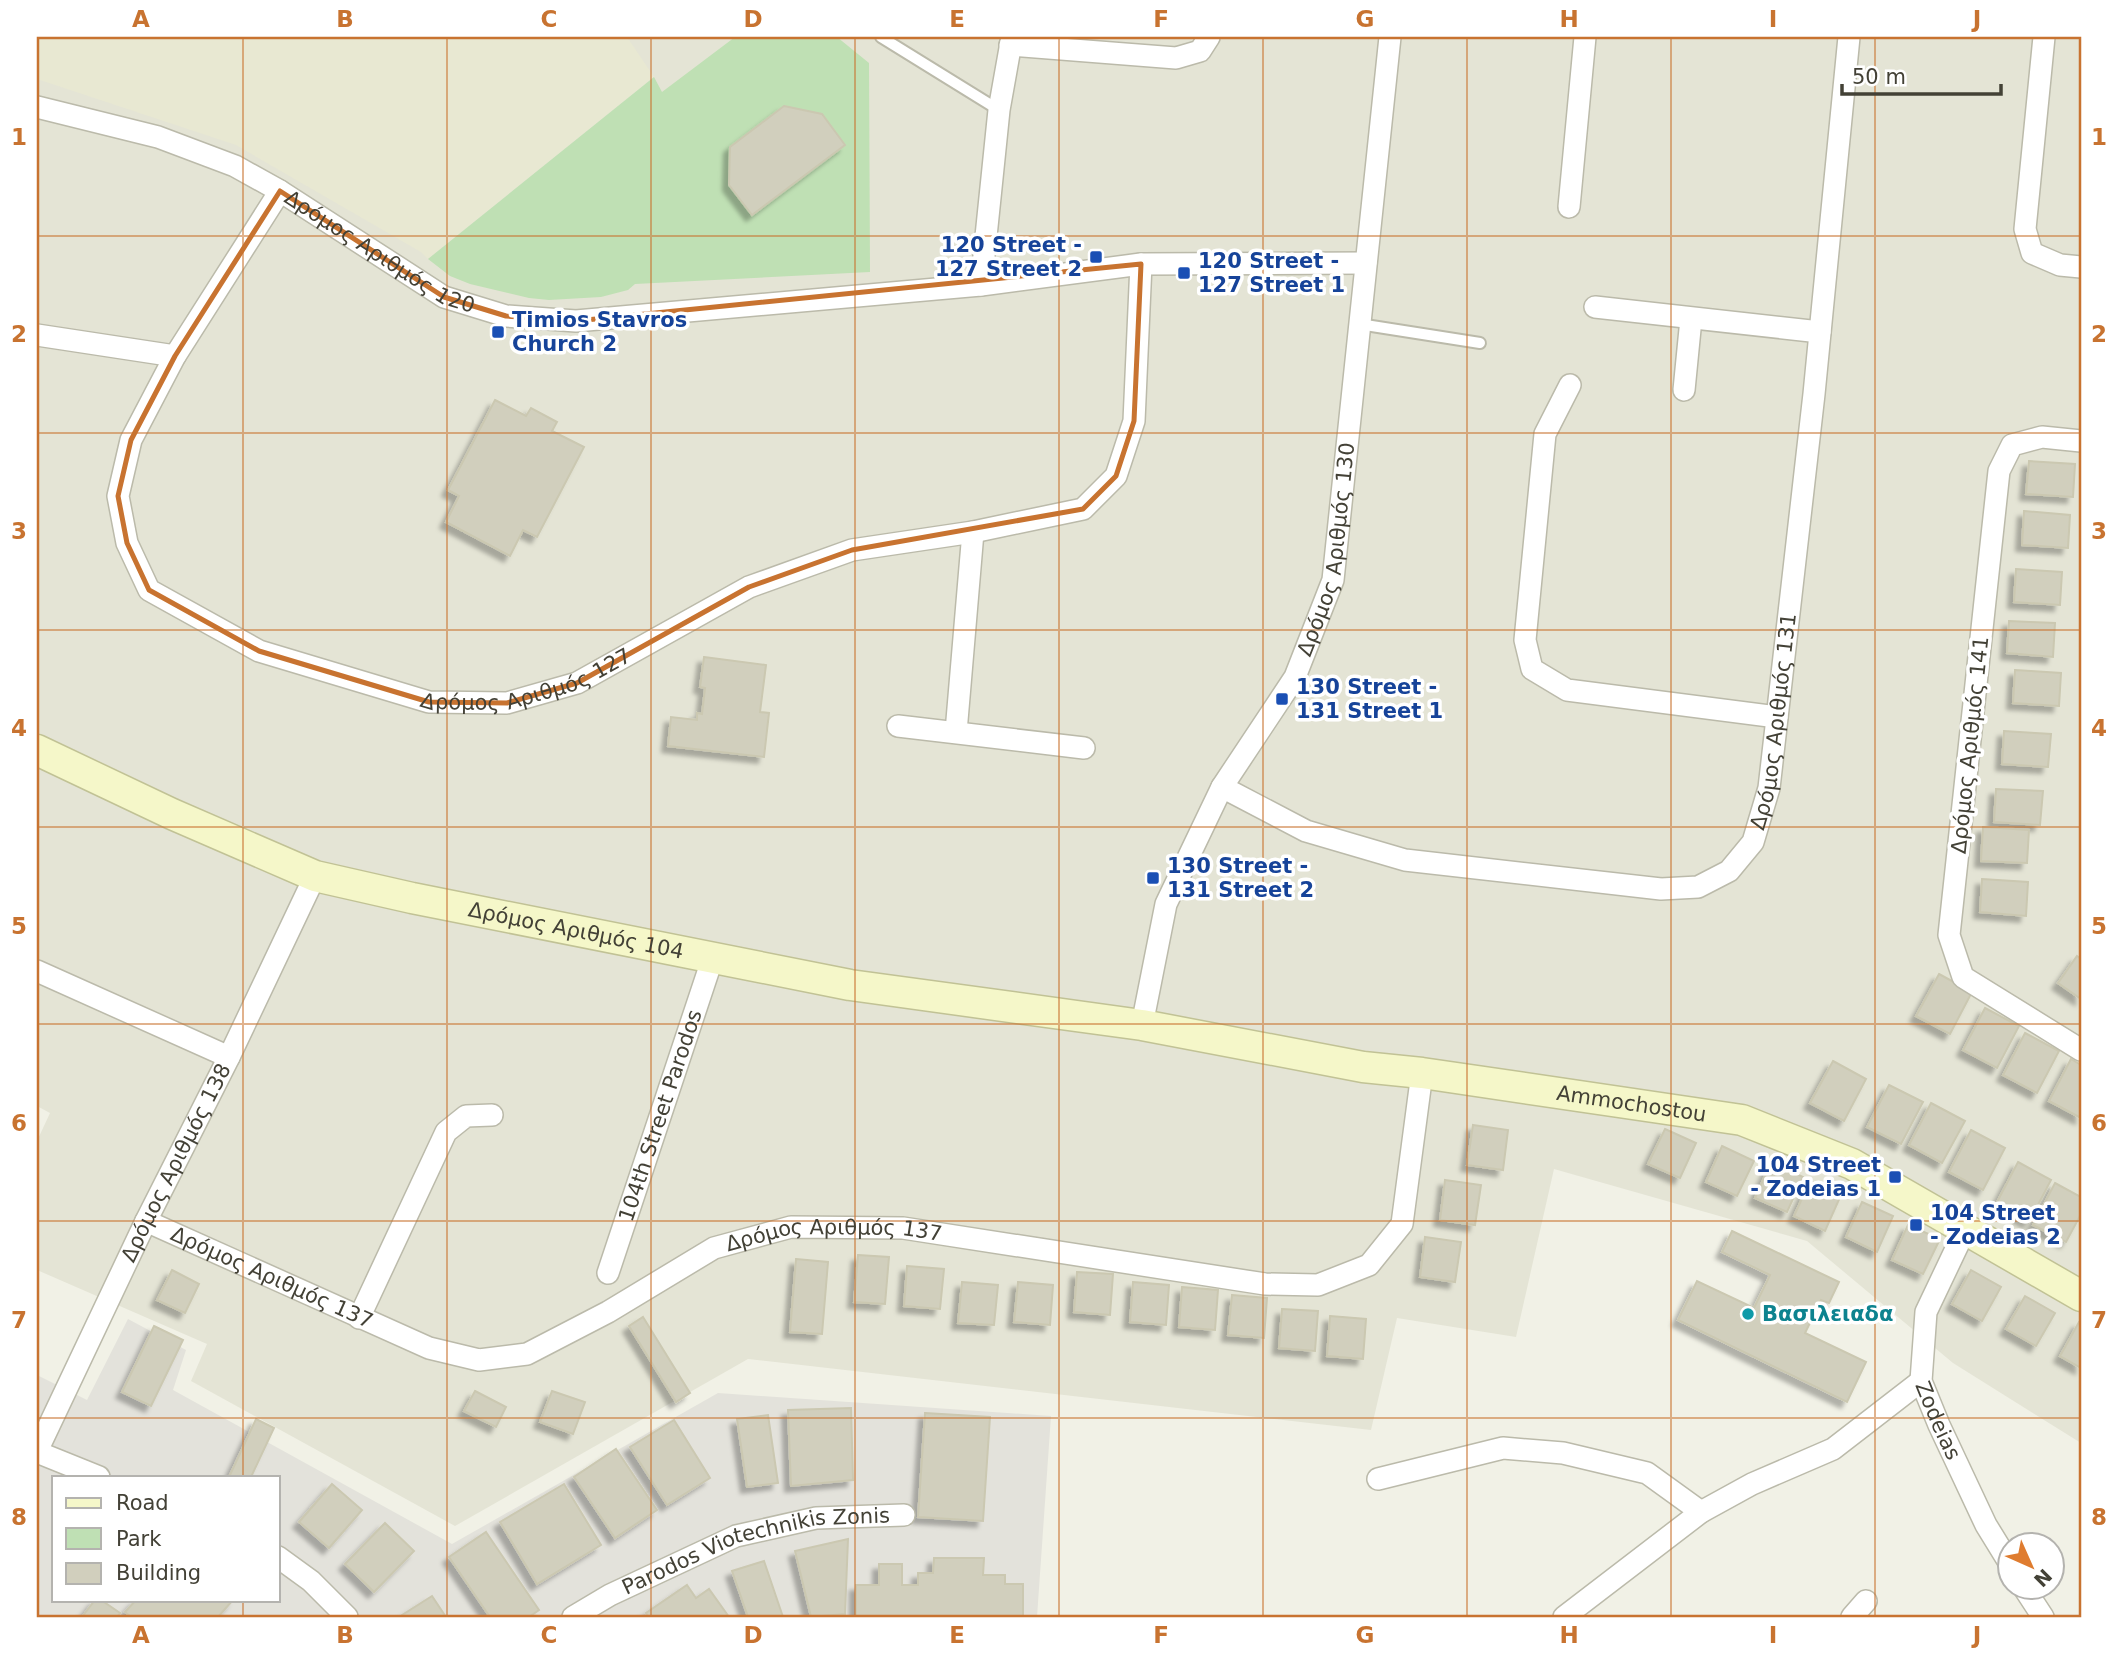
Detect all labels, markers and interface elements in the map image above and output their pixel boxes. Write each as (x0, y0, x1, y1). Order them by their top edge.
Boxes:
text: A (132, 6, 150, 32)
text: B (336, 6, 354, 32)
text: C (541, 6, 557, 32)
text: D (743, 6, 763, 32)
text: E (949, 6, 965, 32)
text: F (1153, 6, 1169, 32)
text: G (1356, 6, 1374, 32)
text: H (1559, 6, 1579, 32)
text: I (1769, 6, 1777, 32)
text: J (1971, 6, 1981, 32)
scale bar (1842, 52, 2001, 96)
text: 50 m (1852, 65, 1906, 89)
text: 1 (11, 124, 27, 150)
text: 1 (2091, 124, 2107, 150)
street label: Δρόμος Αριθμός 120 (280, 185, 478, 318)
place label: 120 Street - 127 Street 2 (935, 233, 1082, 281)
marker: 120 Street - 127 Street 2 (1088, 249, 1104, 265)
place label: 120 Street - 127 Street 1 (1198, 249, 1345, 297)
marker: 120 Street - 127 Street 1 (1176, 265, 1192, 281)
place label: Timios Stavros Church 2 (512, 308, 687, 356)
text: 2 (11, 321, 27, 347)
text: 2 (2091, 321, 2107, 347)
marker: Timios Stavros Church 2 (490, 324, 506, 340)
street label: Δρόμος Αριθμός 130 (1292, 441, 1359, 660)
text: 3 (11, 518, 27, 544)
text: 3 (2091, 518, 2107, 544)
street label: Δρόμος Αριθμός 131 (1745, 612, 1801, 833)
street label: Δρόμος Αριθμός 141 (1947, 635, 1993, 855)
street label: Δρόμος Αριθμός 127 (418, 643, 635, 715)
place label: 130 Street - 131 Street 1 (1296, 675, 1443, 723)
marker: 130 Street - 131 Street 1 (1274, 691, 1290, 707)
text: 4 (11, 715, 27, 741)
text: 4 (2091, 715, 2107, 741)
place label: 130 Street - 131 Street 2 (1167, 854, 1314, 902)
marker: 130 Street - 131 Street 2 (1145, 870, 1161, 886)
street label: Δρόμος Αριθμός 104 (466, 897, 686, 964)
text: 5 (11, 913, 27, 939)
text: 5 (2091, 913, 2107, 939)
street label: 104th Street Parodos (614, 1006, 707, 1224)
street label: Δρόμος Αριθμός 138 (116, 1060, 236, 1266)
street label: Ammochostou (1555, 1081, 1708, 1127)
text: 6 (11, 1110, 27, 1136)
text: 6 (2091, 1110, 2107, 1136)
place label: 104 Street - Zodeias 1 (1750, 1153, 1881, 1201)
marker: 104 Street - Zodeias 1 (1887, 1169, 1903, 1185)
place label: 104 Street - Zodeias 2 (1930, 1201, 2061, 1249)
street label: Δρόμος Αριθμός 137 (723, 1215, 944, 1256)
marker: 104 Street - Zodeias 2 (1908, 1217, 1924, 1233)
street label: Δρόμος Αριθμός 137 (167, 1222, 377, 1333)
place label: Βασιλειαδα (1762, 1302, 1893, 1326)
marker: Βασιλειαδα (1740, 1306, 1756, 1322)
text: 7 (11, 1307, 27, 1333)
text: 7 (2091, 1307, 2107, 1333)
street label: Zodeias (1910, 1378, 1966, 1464)
legend (52, 1476, 280, 1602)
text: Road (116, 1491, 169, 1515)
street label: Parodos Viotechnikis Zonis (618, 1503, 890, 1600)
text: 8 (11, 1504, 27, 1530)
text: 8 (2091, 1504, 2107, 1530)
text: Park (116, 1527, 162, 1551)
north arrow (1996, 1532, 2066, 1602)
text: Building (116, 1561, 201, 1585)
text: N (2030, 1565, 2056, 1591)
text: A (132, 1622, 150, 1648)
text: B (336, 1622, 354, 1648)
text: C (541, 1622, 557, 1648)
text: D (743, 1622, 763, 1648)
text: E (949, 1622, 965, 1648)
text: F (1153, 1622, 1169, 1648)
text: G (1356, 1622, 1374, 1648)
text: H (1559, 1622, 1579, 1648)
text: I (1769, 1622, 1777, 1648)
text: J (1971, 1622, 1981, 1648)

